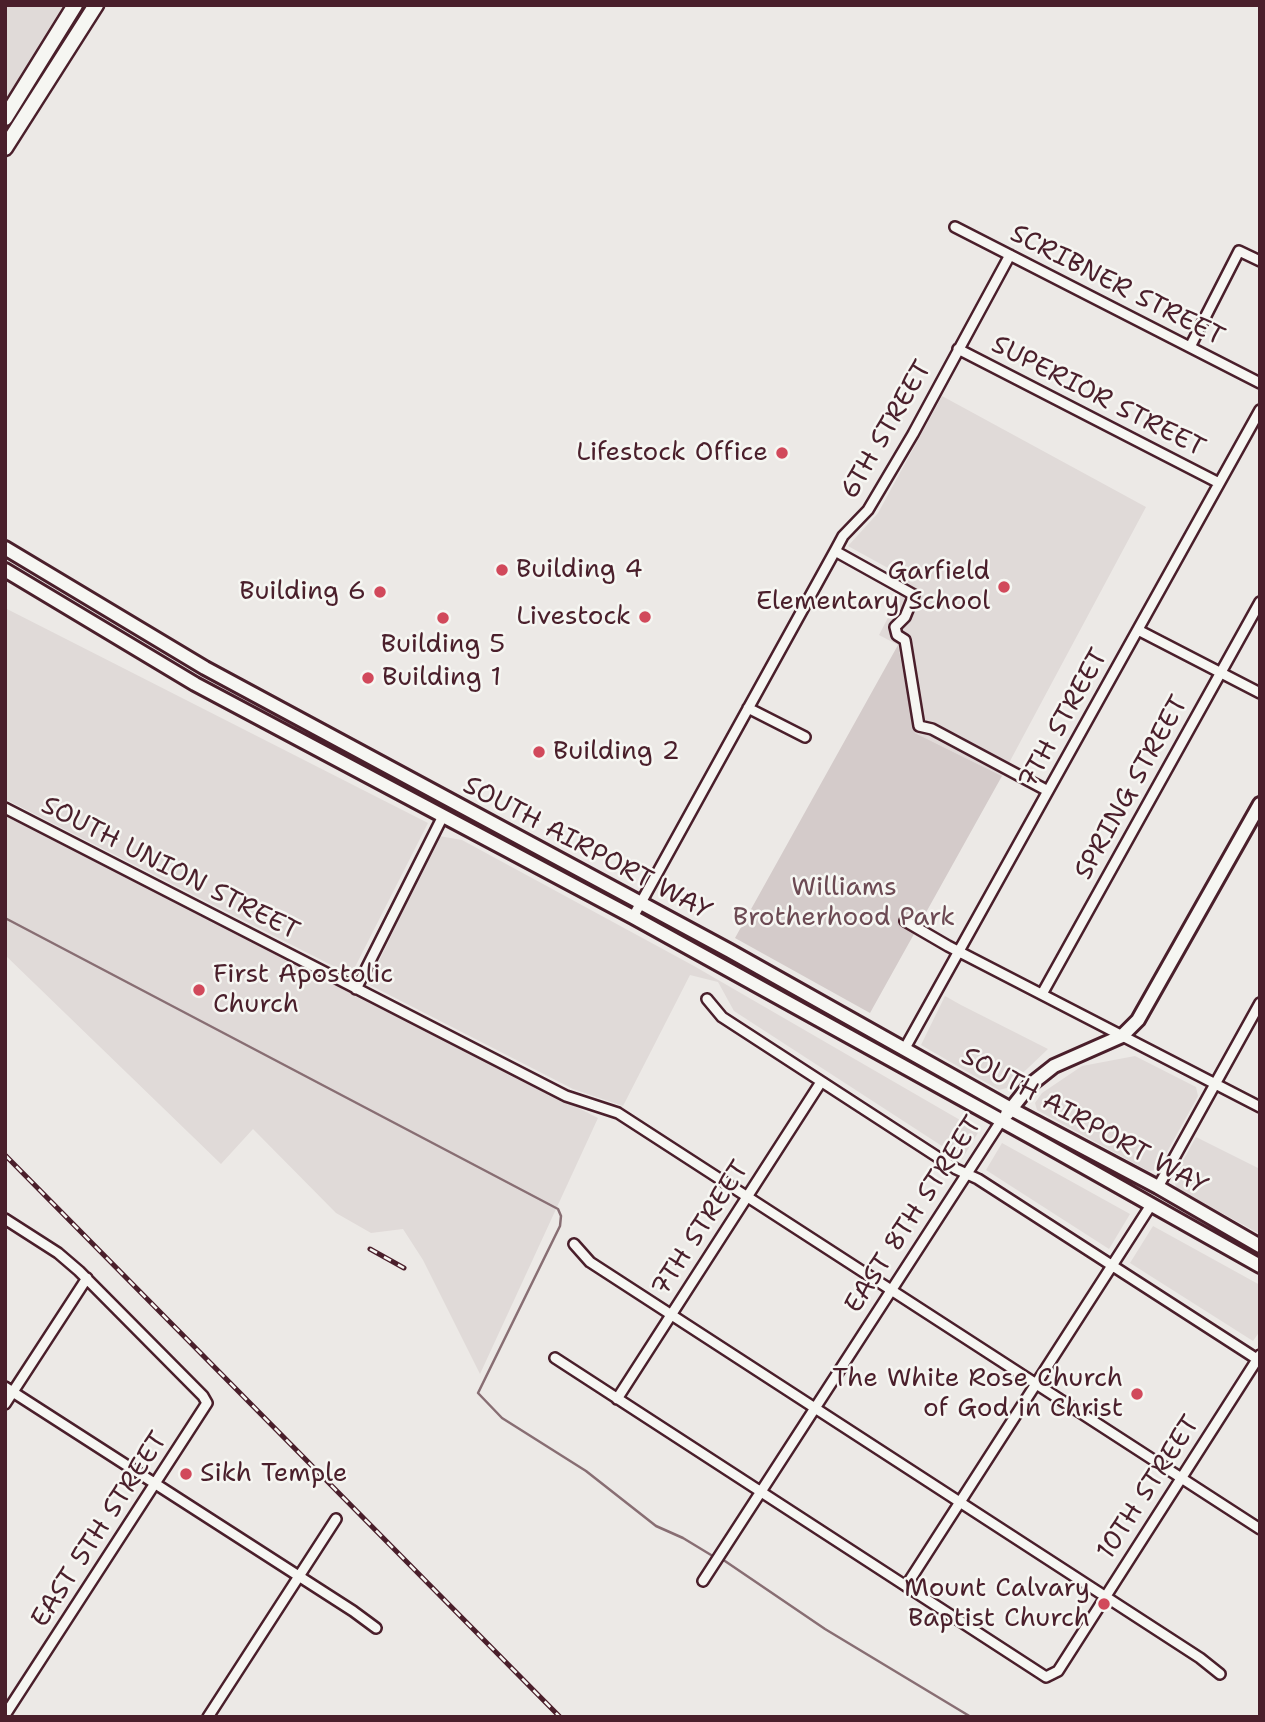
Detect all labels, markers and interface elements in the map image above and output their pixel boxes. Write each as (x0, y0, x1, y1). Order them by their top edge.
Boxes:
street label: SCRIBNER STREET (1005, 219, 1229, 353)
street label: SUPERIOR STREET (986, 330, 1210, 464)
street label: 6TH STREET (835, 355, 939, 505)
place label: Lifestock Office (576, 437, 768, 469)
marker: Lifestock Office (774, 445, 790, 461)
place label: Building 4 (516, 554, 643, 586)
place label: Garfield Elementary School (756, 556, 990, 618)
marker: Building 4 (494, 562, 510, 578)
place label: Building 6 (239, 576, 366, 608)
marker: Garfield Elementary School (996, 579, 1012, 595)
marker: Building 6 (372, 584, 388, 600)
place label: Livestock (516, 601, 631, 633)
marker: Livestock (637, 609, 653, 625)
marker: Building 5 (435, 610, 451, 626)
place label: Building 5 (381, 629, 505, 661)
street label: 7TH STREET (1013, 644, 1115, 794)
place label: Building 1 (382, 662, 501, 694)
marker: Building 1 (360, 670, 376, 686)
street label: SPRING STREET (1069, 691, 1195, 885)
place label: Building 2 (553, 736, 680, 768)
marker: Building 2 (531, 744, 547, 760)
street label: SOUTH AIRPORT WAY (457, 770, 717, 928)
street label: SOUTH UNION STREET (36, 790, 304, 948)
park label: Williams Brotherhood Park (733, 872, 955, 934)
place label: First Apostolic Church (213, 959, 393, 1020)
marker: First Apostolic Church (191, 982, 207, 998)
street label: SOUTH AIRPORT WAY (955, 1041, 1213, 1203)
street label: EAST 8TH STREET (839, 1111, 989, 1319)
street label: 7TH STREET (646, 1155, 756, 1303)
place label: The White Rose Church of God in Christ (832, 1363, 1123, 1424)
marker: The White Rose Church of God in Christ (1129, 1386, 1145, 1402)
street label: 10TH STREET (1091, 1410, 1207, 1566)
street label: EAST 5TH STREET (25, 1426, 175, 1634)
place label: Sikh Temple (200, 1458, 348, 1490)
marker: Sikh Temple (178, 1466, 194, 1482)
place label: Mount Calvary Baptist Church (904, 1573, 1090, 1634)
marker: Mount Calvary Baptist Church (1096, 1596, 1112, 1612)

